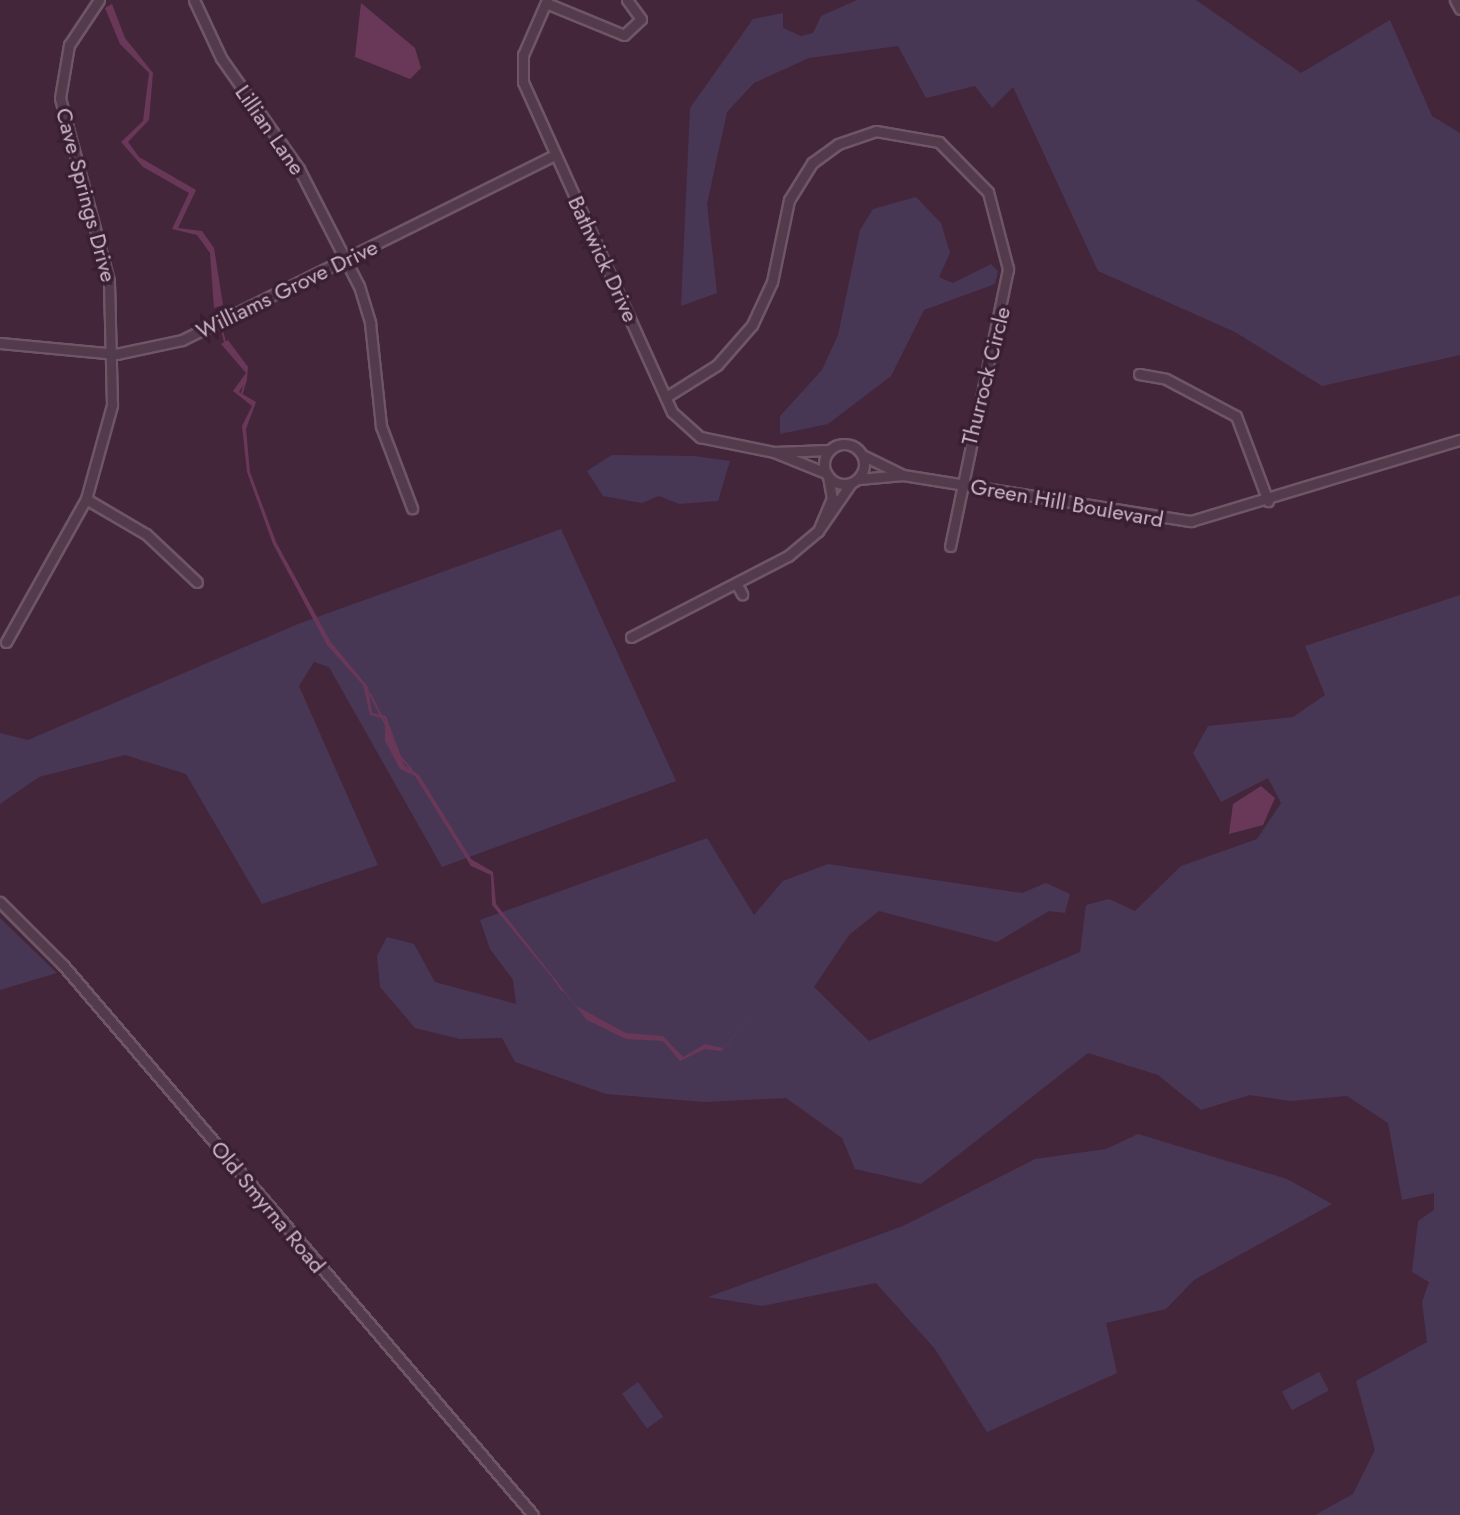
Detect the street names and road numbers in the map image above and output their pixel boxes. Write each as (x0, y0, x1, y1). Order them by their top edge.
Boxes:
street label: Lillian Lane (229, 80, 311, 180)
street label: Cave Springs Drive (50, 105, 122, 285)
street label: Bathwick Drive (562, 192, 644, 326)
street label: Williams Grove Drive (192, 234, 382, 344)
street label: Thurrock Circle (956, 304, 1016, 448)
street label: Green Hill Boulevard (968, 473, 1166, 533)
street label: Old Smyrna Road (205, 1136, 331, 1278)

